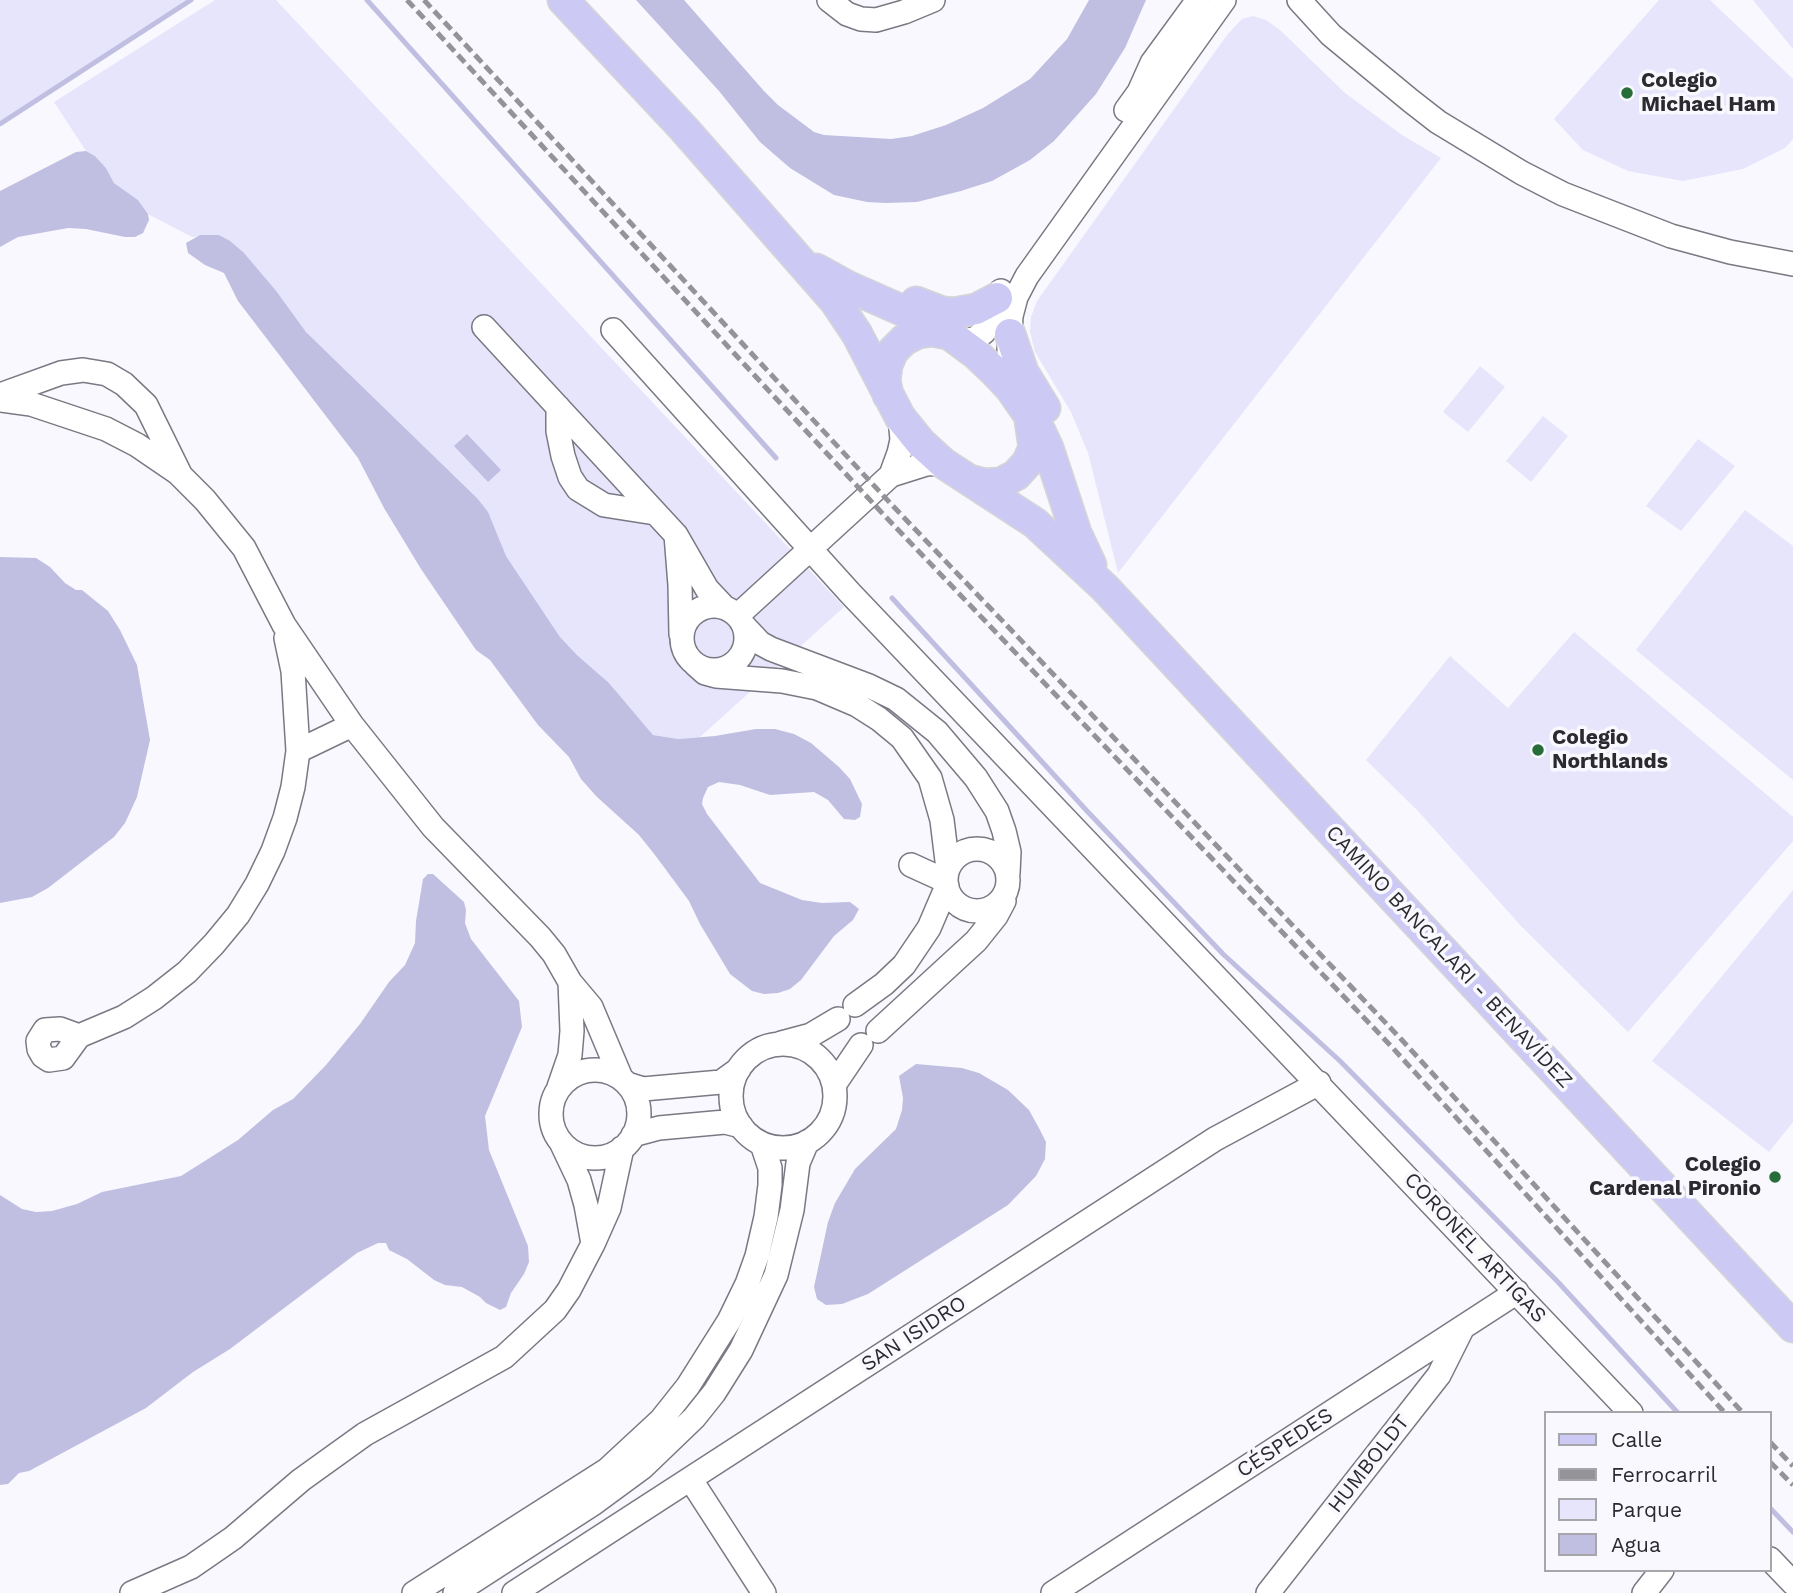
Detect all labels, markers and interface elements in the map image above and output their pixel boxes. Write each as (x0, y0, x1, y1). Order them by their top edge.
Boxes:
place label: Colegio Michael Ham (1641, 68, 1776, 118)
marker: Colegio Michael Ham (1619, 85, 1635, 101)
place label: Colegio Northlands (1552, 725, 1668, 775)
marker: Colegio Northlands (1530, 742, 1546, 758)
street label: CAMINO BANCALARI - BENAVÍDEZ (1320, 820, 1578, 1094)
place label: Colegio Cardenal Pironio (1589, 1152, 1761, 1202)
street label: CORONEL ARTIGAS (1399, 1167, 1551, 1329)
marker: Colegio Cardenal Pironio (1767, 1169, 1783, 1185)
street label: SAN ISIDRO (857, 1291, 971, 1377)
street label: CÉSPEDES (1232, 1403, 1338, 1483)
street label: HUMBOLDT (1323, 1410, 1415, 1518)
legend (1545, 1411, 1772, 1572)
text: Calle (1611, 1427, 1662, 1452)
text: Ferrocarril (1611, 1462, 1717, 1487)
text: Parque (1611, 1497, 1682, 1522)
text: Agua (1611, 1532, 1661, 1557)

